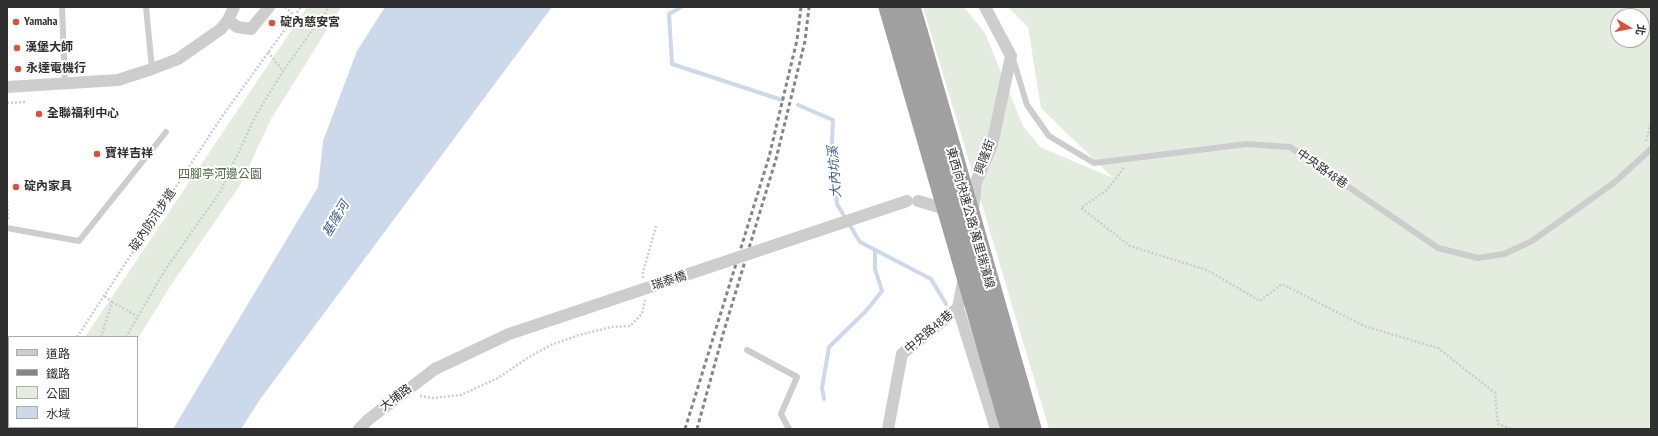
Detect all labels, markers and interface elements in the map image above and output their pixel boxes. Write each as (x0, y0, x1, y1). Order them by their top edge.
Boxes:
north arrow (1610, 8, 1650, 48)
place label: Yamaha (24, 15, 57, 29)
place label: 碇內慈安宮 (280, 16, 340, 30)
marker: Yamaha (11, 17, 21, 27)
marker: 碇內慈安宮 (267, 18, 277, 28)
text: 北 (1633, 23, 1649, 37)
place label: 漢堡大師 (25, 41, 73, 55)
marker: 漢堡大師 (12, 43, 22, 53)
place label: 永達電機行 (26, 62, 86, 76)
marker: 永達電機行 (13, 64, 23, 74)
place label: 全聯福利中心 (47, 107, 119, 121)
marker: 全聯福利中心 (34, 109, 44, 119)
street label: 興隆街 (972, 138, 998, 176)
water label: 大內坑溪 (825, 146, 845, 198)
street label: 東西向快速公路 萬里瑞濱線 (943, 146, 997, 290)
street label: 中央路48巷 (1294, 146, 1350, 192)
place label: 寶祥吉祥 (105, 147, 153, 161)
marker: 寶祥吉祥 (92, 149, 102, 159)
park label: 四腳亭河邊公園 (178, 168, 262, 182)
place label: 碇內家具 (24, 180, 72, 194)
marker: 碇內家具 (11, 182, 21, 192)
street label: 碇內防汛步道 (127, 186, 179, 254)
water label: 基隆河 (319, 198, 353, 240)
street label: 瑞泰橋 (650, 269, 688, 293)
street label: 中央路48巷 (902, 308, 956, 356)
legend (8, 336, 138, 428)
text: 道路 (46, 346, 70, 361)
text: 鐵路 (46, 366, 70, 381)
street label: 大埔路 (377, 381, 415, 415)
text: 公園 (46, 386, 70, 401)
text: 水域 (46, 406, 70, 421)

